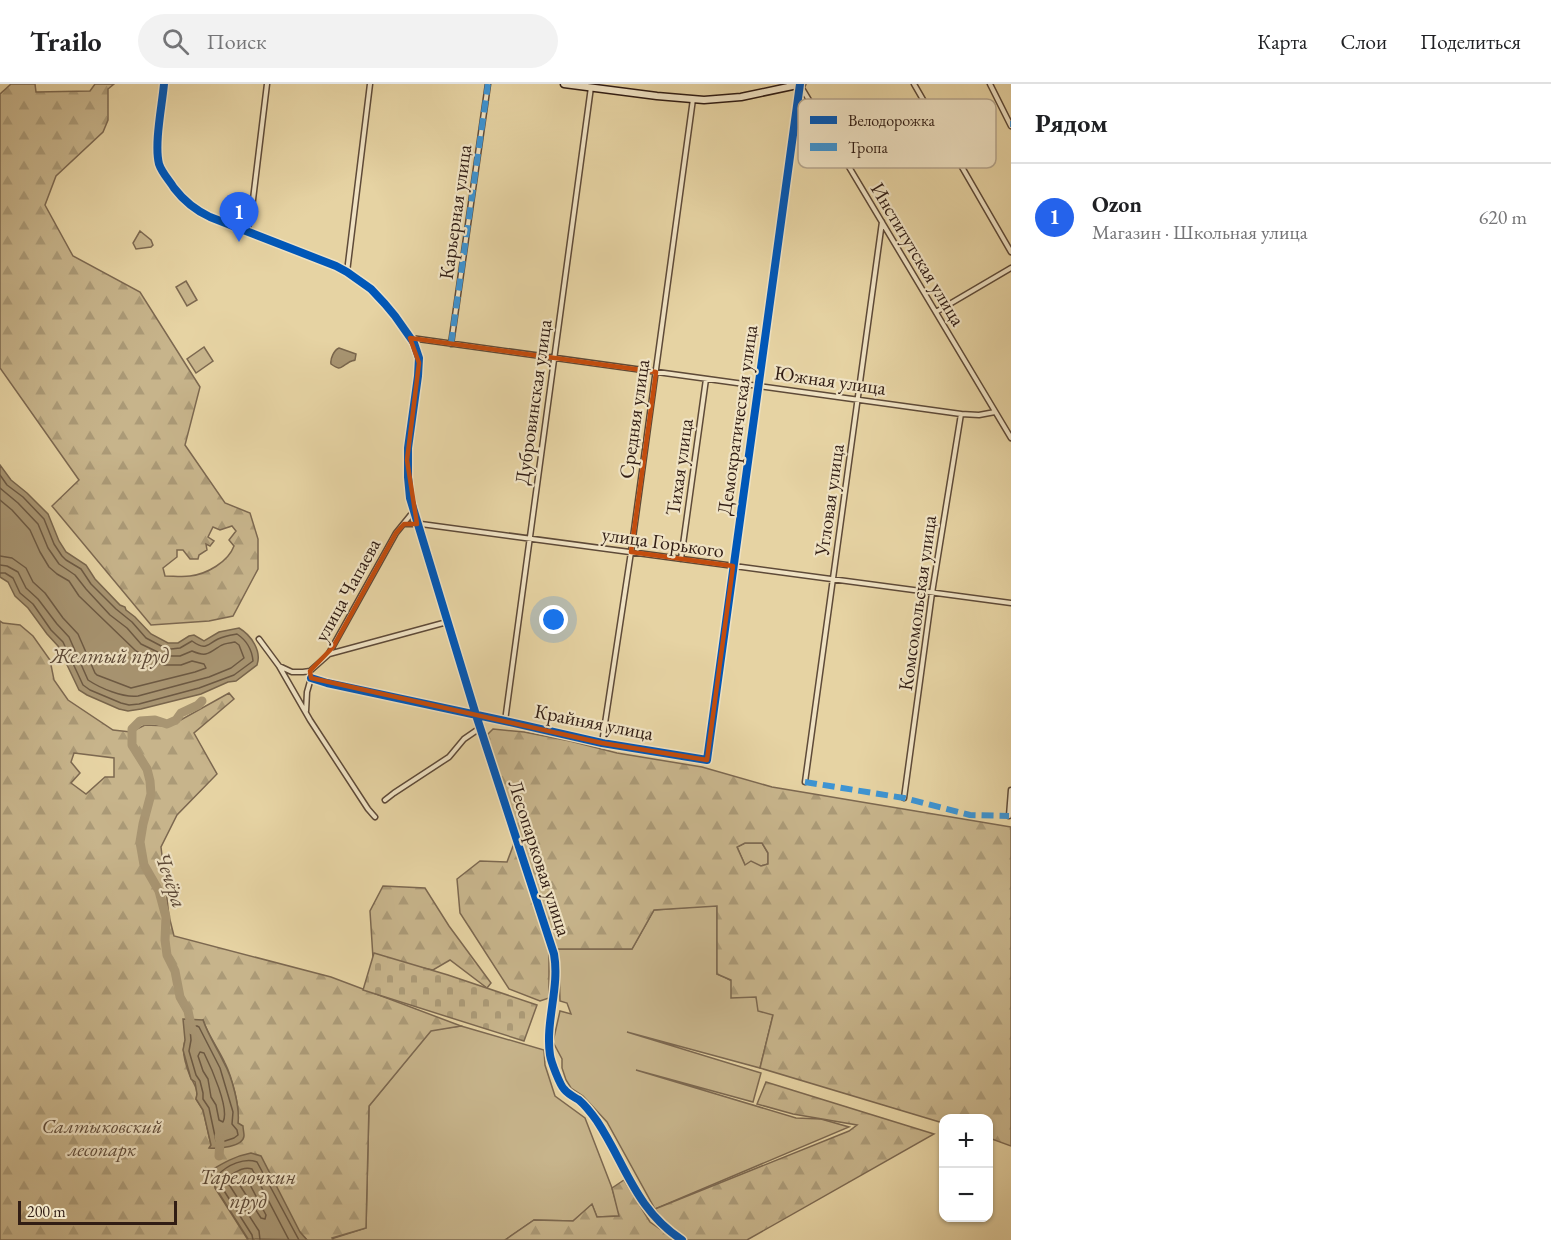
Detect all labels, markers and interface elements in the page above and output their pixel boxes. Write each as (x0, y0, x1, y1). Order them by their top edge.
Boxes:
search box (138, 14, 558, 68)
text: Trailo (30, 23, 102, 59)
icon: search (159, 25, 192, 58)
text: Поиск (207, 27, 266, 56)
text: Карта (1257, 28, 1307, 55)
text: Слои (1340, 28, 1387, 55)
text: Поделиться (1420, 28, 1521, 55)
legend (798, 99, 996, 168)
text: Рядом (1035, 106, 1108, 140)
text: Велодорожка (848, 110, 935, 131)
text: Тропа (848, 137, 888, 158)
street label: Карьерная улица (433, 143, 477, 281)
street label: Институтская улица (865, 177, 971, 331)
text: Ozon (1092, 190, 1142, 219)
pin: 1 (220, 192, 258, 242)
text: 1 (1049, 204, 1060, 230)
text: 620 m (1479, 204, 1527, 230)
text: Магазин · Школьная улица (1092, 219, 1308, 245)
street label: Дубровинская улица (509, 318, 557, 486)
street label: Демократическая улица (711, 323, 763, 517)
street label: Средняя улица (613, 358, 655, 480)
street label: Южная улица (772, 359, 888, 401)
street label: Тихая улица (659, 417, 699, 517)
street label: Угловая улица (808, 442, 850, 559)
street label: Комсомольская улица (892, 514, 942, 692)
street label: улица Горького (600, 521, 726, 563)
street label: улица Чапаева (308, 534, 386, 646)
your location (539, 605, 568, 634)
water label: Желтый пруд (49, 642, 169, 669)
street label: Крайняя улица (532, 698, 656, 746)
street label: Лесопарковая улица (502, 776, 578, 940)
water label: Чечёра (149, 848, 194, 911)
park label: Салтыковский лесопарк (42, 1113, 162, 1162)
map controls (939, 1114, 993, 1222)
button: + (939, 1114, 993, 1168)
water label: Тарелочкин пруд (200, 1163, 296, 1214)
button: − (939, 1168, 993, 1222)
scale bar (18, 1198, 177, 1226)
text: 200 m (27, 1201, 66, 1222)

